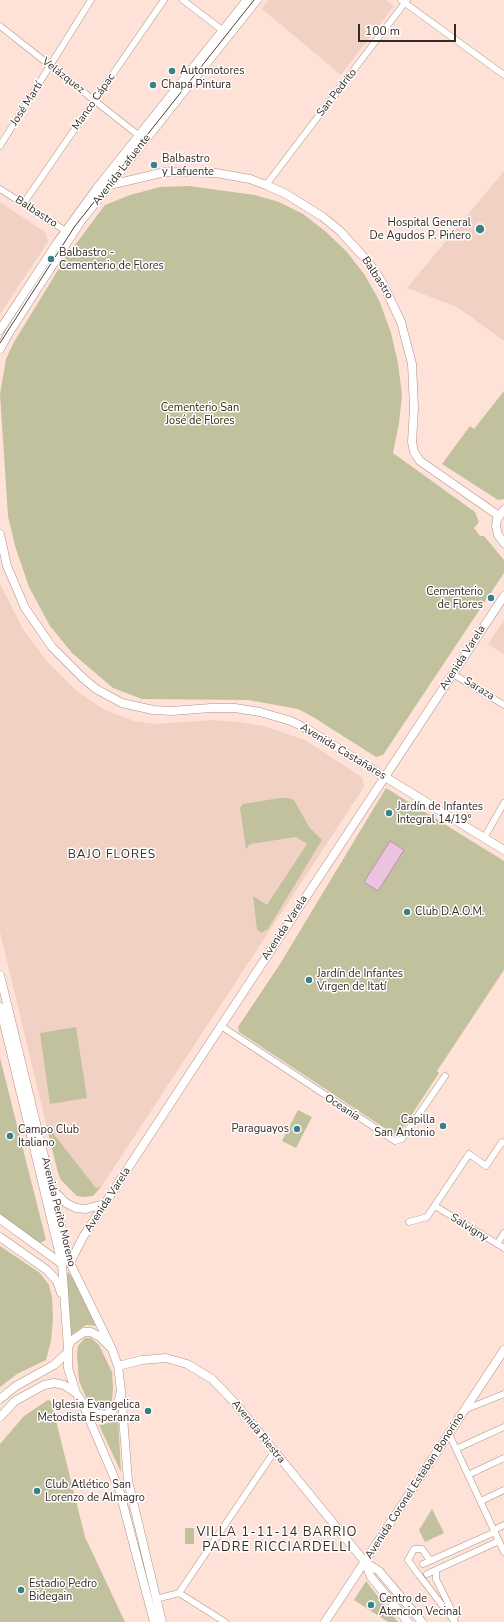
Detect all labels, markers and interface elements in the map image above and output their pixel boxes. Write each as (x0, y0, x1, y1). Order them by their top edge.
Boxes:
scale bar (360, 16, 458, 42)
text: 100 m (365, 23, 400, 39)
street label: Velázquez (39, 55, 87, 97)
place label: Automotores (180, 64, 244, 78)
marker: Automotores (167, 66, 177, 76)
street label: San Pedrito (314, 66, 360, 120)
street label: Manco Cápac (70, 71, 118, 133)
place label: Chapa Pintura (161, 78, 231, 92)
street label: José Martí (8, 80, 46, 128)
marker: Chapa Pintura (148, 80, 158, 90)
street label: Avenida Lafuente (90, 132, 154, 208)
place label: Balbastro y Lafuente (162, 152, 214, 178)
marker: Balbastro y Lafuente (149, 160, 159, 170)
street label: Balbastro (12, 193, 60, 231)
place label: Hospital General De Agudos P. Pińero (370, 216, 471, 242)
marker: Hospital General De Agudos P. Pińero (474, 223, 486, 235)
place label: Balbastro - Cementerio de Flores (59, 246, 164, 272)
marker: Balbastro - Cementerio de Flores (46, 254, 56, 264)
street label: Balbastro (358, 254, 396, 302)
park label: Cementerio San José de Flores (161, 401, 239, 427)
place label: Cementerio de Flores (426, 585, 483, 611)
marker: Cementerio de Flores (486, 593, 496, 603)
street label: Avenida Varela (437, 623, 489, 693)
street label: Saraza (461, 675, 497, 703)
street label: Avenida Castañares (298, 721, 388, 783)
place label: Jardín de Infantes Integral 14/19° (397, 800, 483, 826)
marker: Jardín de Infantes Integral 14/19° (384, 808, 394, 818)
district label: BAJO FLORES (68, 848, 156, 862)
street label: Avenida Varela (259, 893, 311, 963)
place label: Club D.A.O.M. (415, 905, 484, 919)
marker: Club D.A.O.M. (402, 907, 412, 917)
place label: Jardín de Infantes Virgen de Itatí (317, 967, 403, 993)
marker: Jardín de Infantes Virgen de Itatí (304, 975, 314, 985)
street label: Oceanía (322, 1092, 362, 1124)
place label: Capilla San Antonio (374, 1113, 435, 1139)
marker: Capilla San Antonio (438, 1121, 448, 1131)
place label: Paraguayos (231, 1122, 289, 1136)
place label: Campo Club Italiano (18, 1123, 79, 1149)
marker: Paraguayos (292, 1124, 302, 1134)
marker: Campo Club Italiano (5, 1131, 15, 1141)
street label: Avenida Perito Moreno (38, 1156, 78, 1268)
street label: Avenida Varela (82, 1165, 134, 1235)
street label: Salvigny (448, 1211, 490, 1245)
place label: Iglesia Evangelica Metodista Esperanza (37, 1398, 140, 1424)
street label: Avenida Riestra (228, 1398, 288, 1466)
marker: Iglesia Evangelica Metodista Esperanza (143, 1406, 153, 1416)
street label: Avenida Coronel Esteban Bonorino (363, 1410, 467, 1562)
place label: Club Atlético San Lorenzo de Almagro (45, 1478, 145, 1504)
marker: Club Atlético San Lorenzo de Almagro (32, 1486, 42, 1496)
district label: VILLA 1-11-14 BARRIO PADRE RICCIARDELLI (196, 1525, 358, 1556)
place label: Estadio Pedro Bidegain (29, 1577, 97, 1603)
marker: Estadio Pedro Bidegain (16, 1585, 26, 1595)
place label: Centro de Atencion Vecinal (379, 1592, 461, 1618)
marker: Centro de Atencion Vecinal (366, 1600, 376, 1610)

